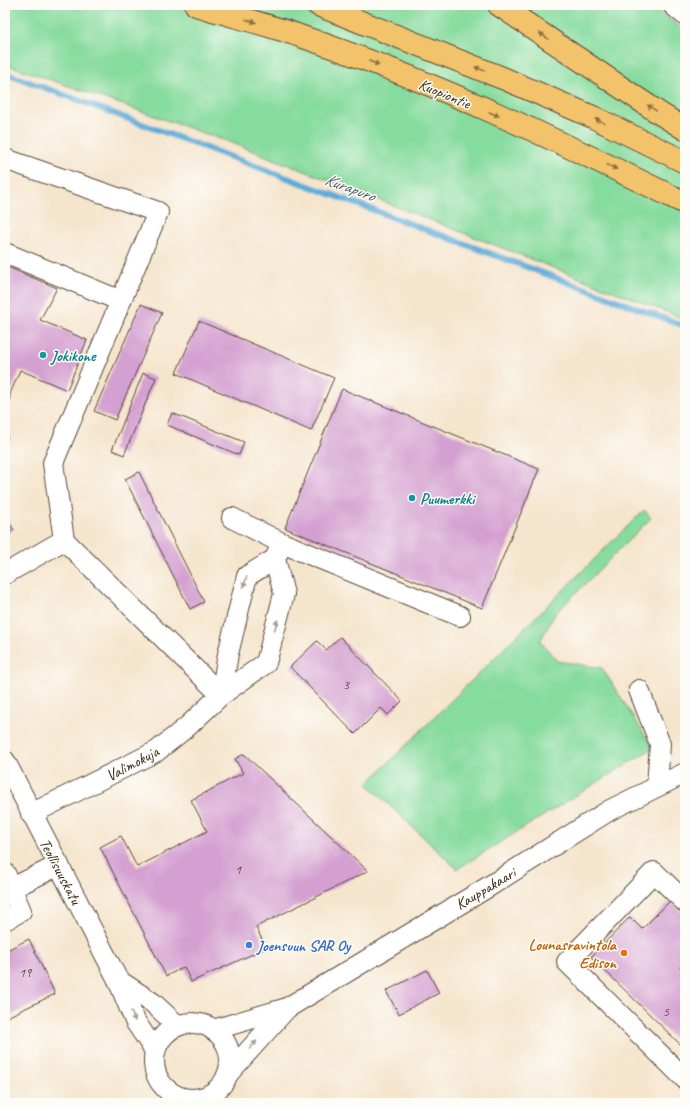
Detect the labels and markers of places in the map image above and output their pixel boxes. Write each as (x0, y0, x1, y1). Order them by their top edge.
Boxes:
place label: Jokikone (50, 346, 97, 366)
marker: Jokikone (38, 350, 48, 360)
place label: Puumerkki (420, 489, 476, 509)
marker: Puumerkki (407, 493, 417, 503)
place label: Lounasravintola Edison (528, 935, 618, 973)
place label: Joensuun SAR Oy (256, 936, 352, 956)
marker: Joensuun SAR Oy (244, 940, 254, 950)
marker: Lounasravintola Edison (619, 948, 629, 958)

